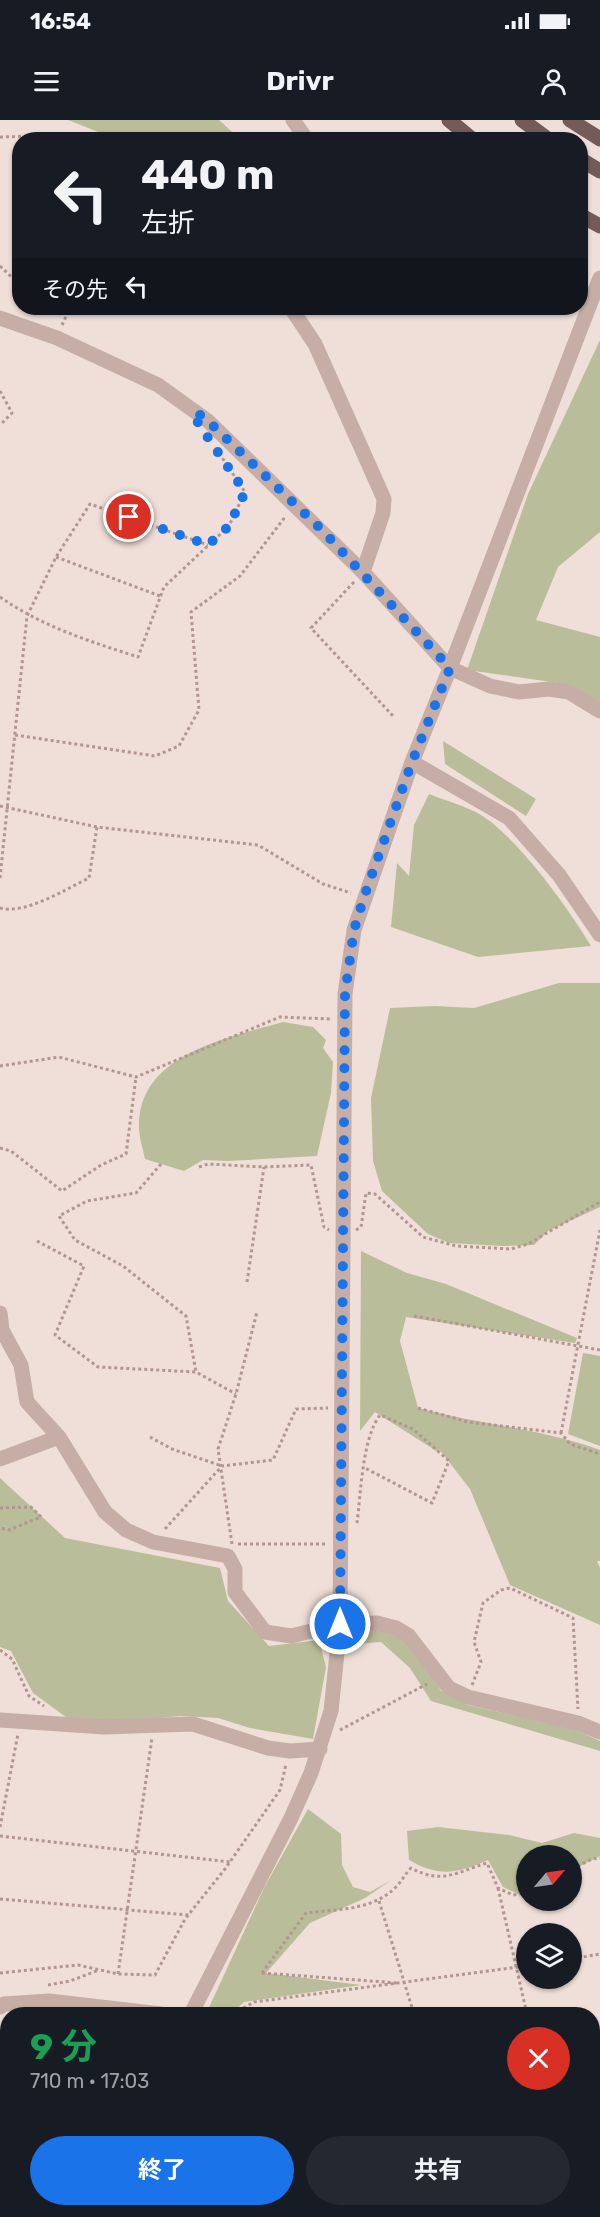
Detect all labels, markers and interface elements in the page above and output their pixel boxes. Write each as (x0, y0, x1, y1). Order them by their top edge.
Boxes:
text: 16:54 (30, 8, 91, 35)
icon: menu (30, 65, 63, 98)
text: Drivr (266, 65, 334, 97)
icon: person (537, 65, 570, 98)
text: 440 m (141, 150, 274, 200)
icon: left (42, 156, 120, 234)
text: 左折 (141, 207, 195, 239)
icon: left (120, 270, 153, 303)
text: その先 (42, 276, 108, 303)
pin (103, 491, 154, 542)
icon: arrive (112, 500, 145, 533)
position arrow (308, 1592, 372, 1656)
north arrow (516, 1845, 582, 1911)
map controls (516, 1845, 582, 1989)
button: layers (516, 1923, 582, 1989)
text: 9 分 (30, 2025, 97, 2068)
button: close (507, 2027, 570, 2090)
text: 710 m · 17:03 (30, 2069, 149, 2093)
button: 終了 (30, 2136, 294, 2205)
button: 共有 (306, 2136, 570, 2205)

